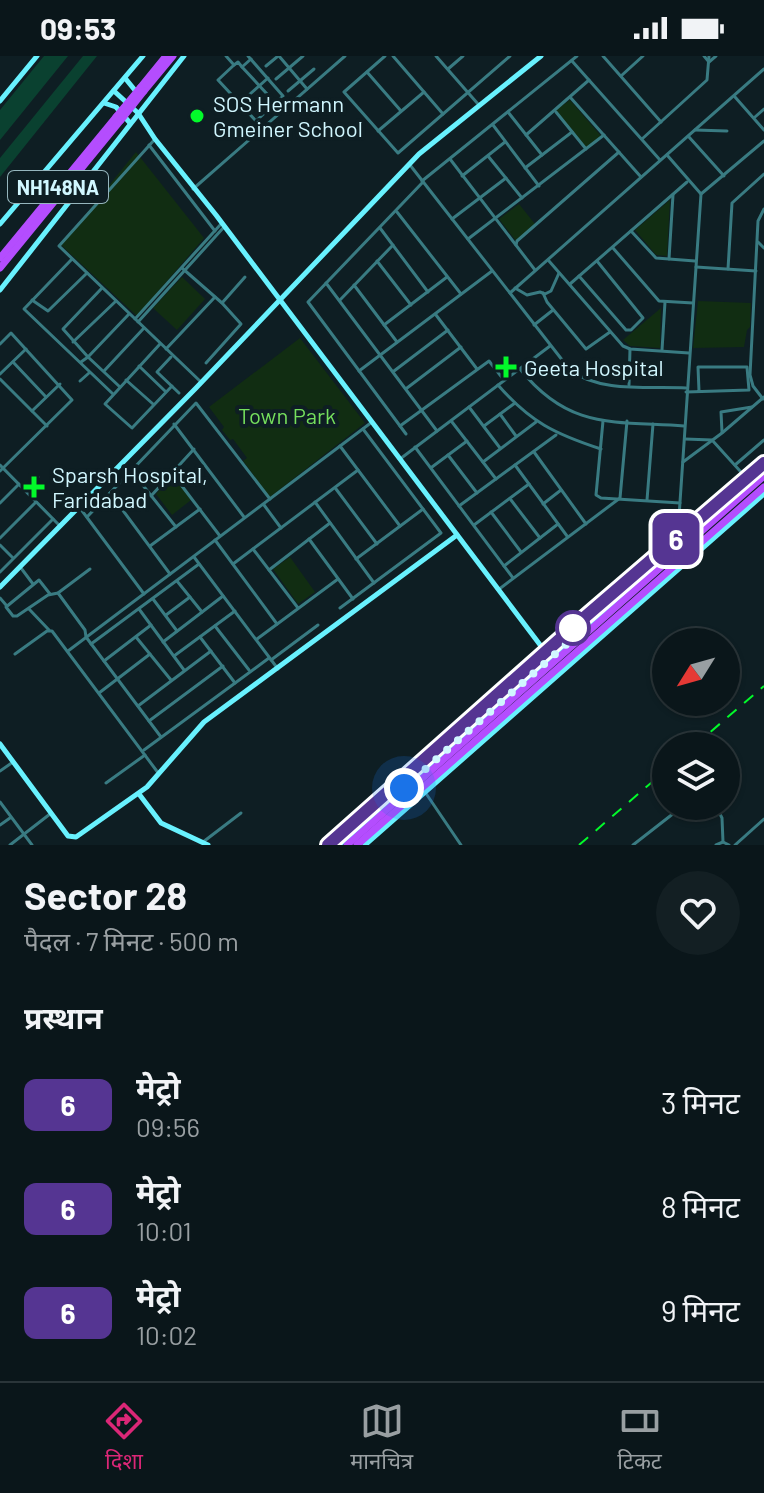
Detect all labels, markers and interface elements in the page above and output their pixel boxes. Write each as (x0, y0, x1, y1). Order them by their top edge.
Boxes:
text: 09:53 (40, 10, 116, 46)
place label: SOS Hermann Gmeiner School (213, 90, 363, 141)
marker: SOS Hermann Gmeiner School (188, 107, 206, 125)
road number: NH148NA (8, 171, 108, 203)
place label: Geeta Hospital (524, 354, 663, 380)
marker: Geeta Hospital (495, 356, 517, 378)
park label: Town Park (238, 402, 336, 428)
place label: Sparsh Hospital, Faridabad (52, 461, 208, 512)
marker: Sparsh Hospital, Faridabad (23, 476, 45, 498)
line badge: 6 (650, 513, 702, 565)
text: 6 (668, 522, 684, 556)
unlabelled marker (556, 611, 590, 645)
north arrow (652, 628, 740, 716)
map controls (652, 628, 740, 820)
button: layers (652, 732, 740, 820)
your location (384, 768, 424, 808)
button: heart (656, 871, 740, 955)
text: Sector 28 (24, 872, 187, 918)
text: पैदल · 7 मिनट · 500 m (24, 925, 239, 956)
text: प्रस्थान (24, 999, 103, 1035)
text: मेट्रो (136, 1069, 181, 1105)
text: 3 मिनट (661, 1084, 740, 1120)
text: 6 (60, 1088, 76, 1122)
text: 09:56 (136, 1111, 200, 1142)
text: मेट्रो (136, 1173, 181, 1209)
text: 8 मिनट (661, 1188, 740, 1224)
text: 6 (60, 1192, 76, 1226)
text: 10:01 (136, 1215, 192, 1246)
text: मेट्रो (136, 1277, 181, 1313)
text: 9 मिनट (661, 1292, 740, 1328)
text: 6 (60, 1296, 76, 1330)
text: 10:02 (136, 1319, 197, 1350)
tab: दिशा (102, 1399, 146, 1478)
tab: मानचित्र (350, 1399, 413, 1478)
tab: टिकट (617, 1399, 662, 1478)

